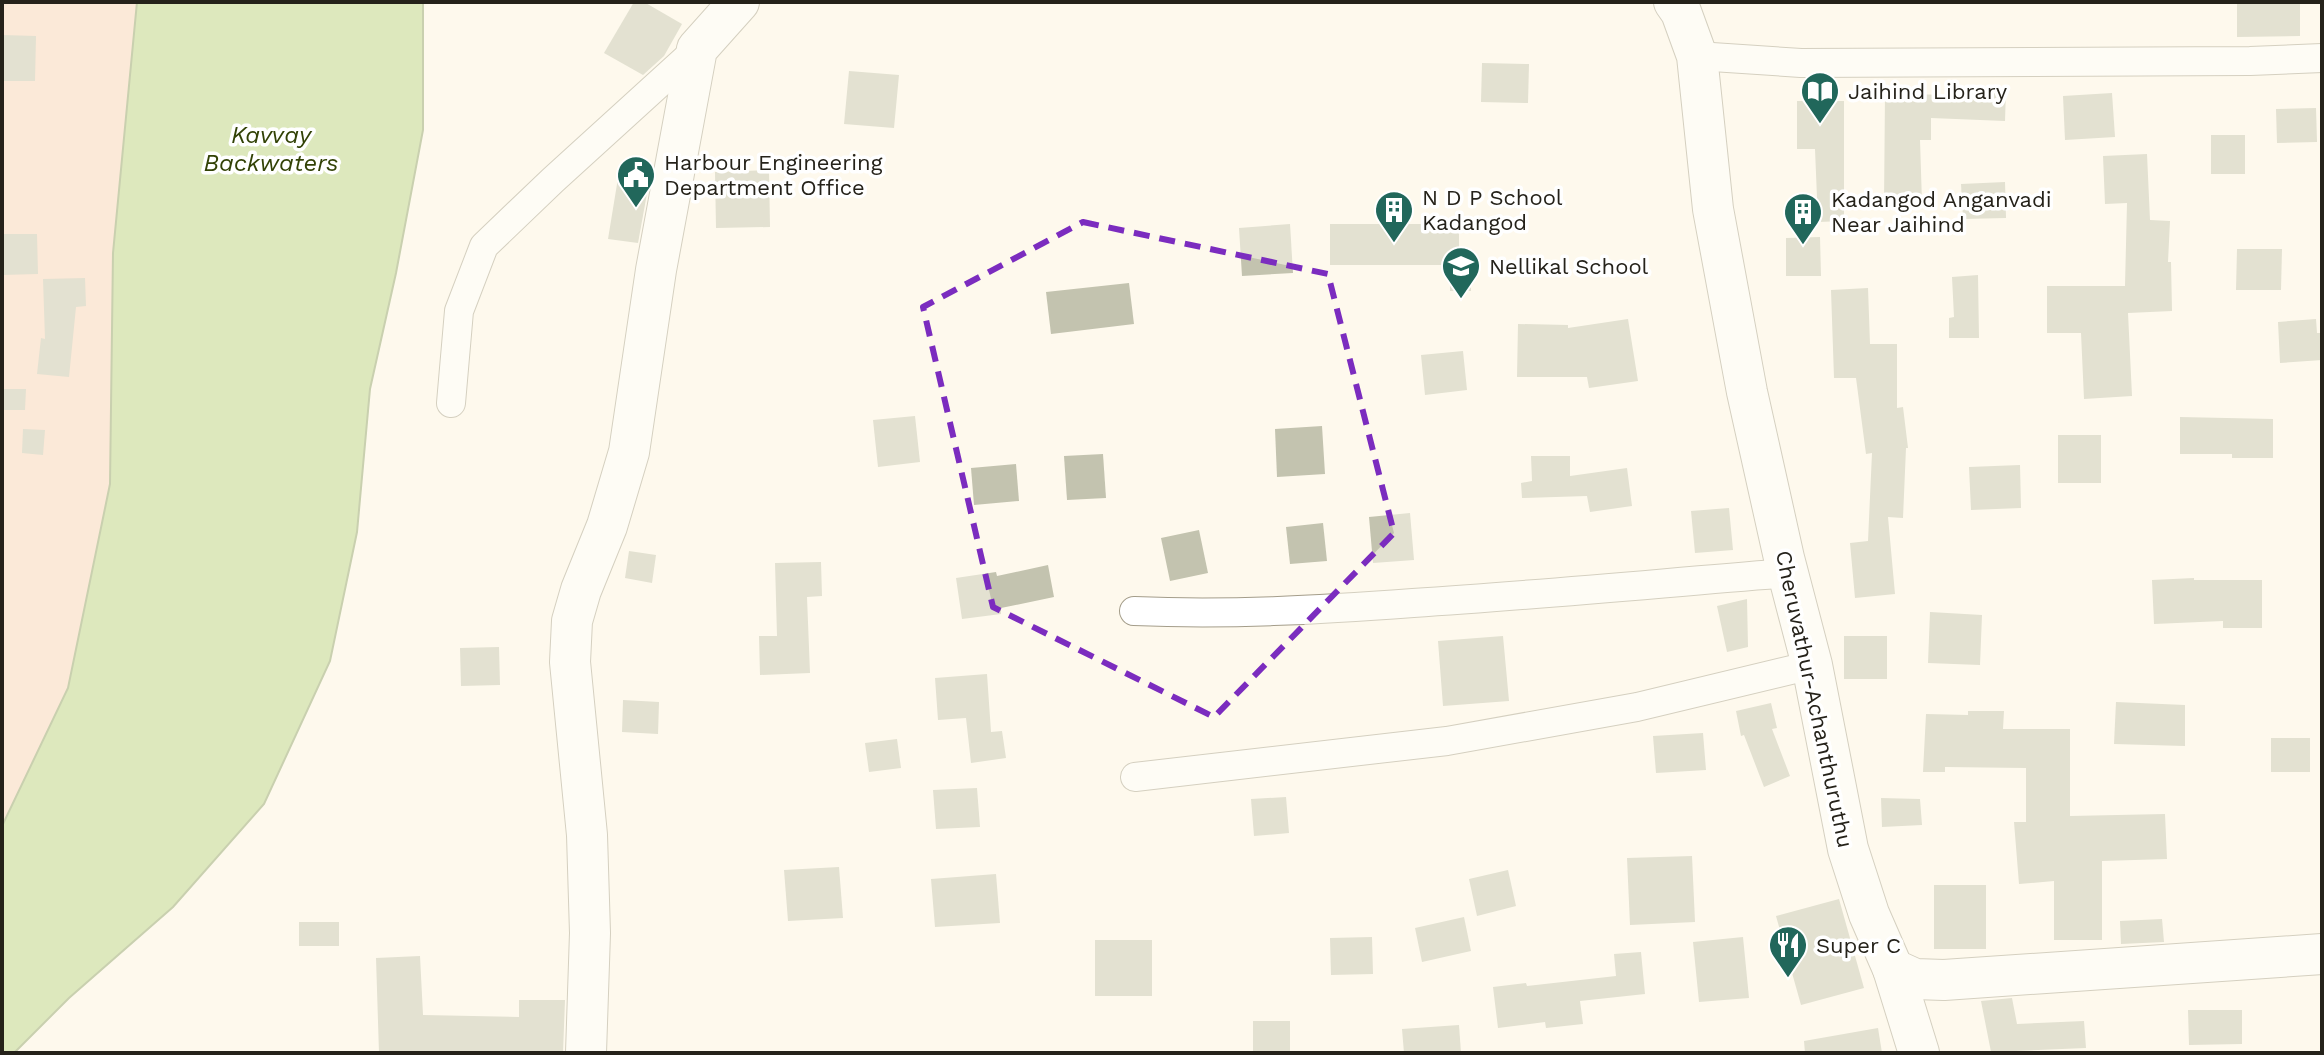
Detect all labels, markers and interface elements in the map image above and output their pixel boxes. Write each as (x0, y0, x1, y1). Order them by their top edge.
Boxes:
library icon: Jaihind Library (1799, 70, 1841, 125)
place label: Jaihind Library (1848, 79, 2008, 104)
water label: Kavvay Backwaters (204, 121, 338, 177)
place label: Harbour Engineering Department Office (664, 150, 883, 200)
public building icon: Harbour Engineering Department Office (615, 154, 657, 209)
place label: N D P School Kadangod (1422, 185, 1563, 235)
place label: Kadangod Anganvadi Near Jaihind (1831, 187, 2052, 237)
building icon: N D P School Kadangod (1373, 189, 1415, 244)
building icon: Kadangod Anganvadi Near Jaihind (1782, 191, 1824, 246)
school or university icon: Nellikal School (1440, 245, 1482, 300)
place label: Nellikal School (1489, 254, 1649, 279)
street label: Cheruvathur-Achanthuruthu (1771, 548, 1858, 850)
restaurant icon: Super C (1767, 924, 1809, 979)
place label: Super C (1816, 933, 1901, 958)

